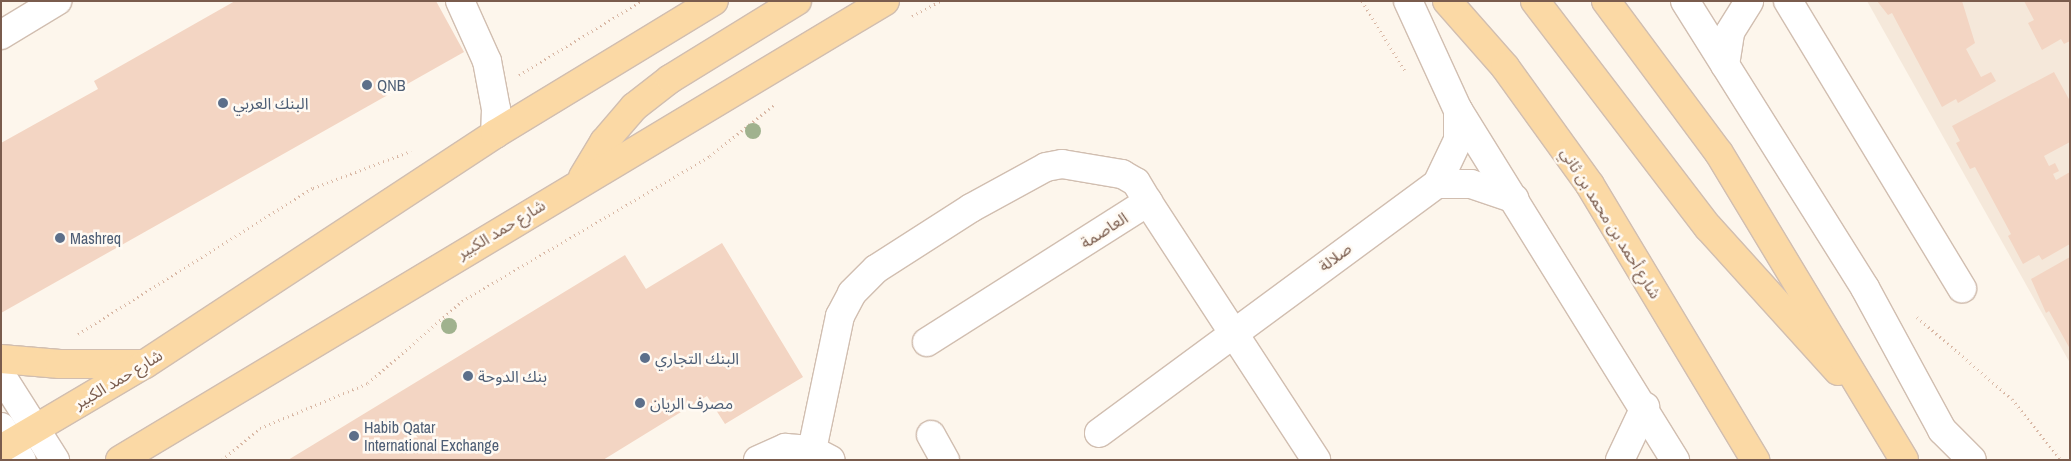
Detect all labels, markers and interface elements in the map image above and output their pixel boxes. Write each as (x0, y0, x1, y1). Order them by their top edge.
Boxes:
place label: QNB (377, 75, 405, 95)
marker: QNB (361, 79, 373, 91)
place label: البنك العربي (233, 93, 309, 113)
marker: البنك العربي (217, 97, 229, 109)
street label: شارع أحمد بن محمد بن ثاني (1557, 144, 1665, 302)
street label: شارع حمد الكبير (453, 195, 549, 263)
street label: العاصمة (1077, 208, 1131, 252)
place label: Mashreq (70, 228, 121, 248)
marker: Mashreq (54, 232, 66, 244)
street label: صلالة (1315, 239, 1355, 275)
street label: شارع حمد الكبير (70, 345, 166, 413)
place label: البنك التجاري (655, 348, 739, 368)
marker: البنك التجاري (639, 352, 651, 364)
place label: بنك الدوحة (478, 366, 547, 386)
marker: بنك الدوحة (462, 370, 474, 382)
place label: مصرف الريان (650, 393, 733, 413)
marker: مصرف الريان (634, 397, 646, 409)
place label: Habib Qatar International Exchange (364, 417, 499, 455)
marker: Habib Qatar International Exchange (348, 430, 360, 442)

